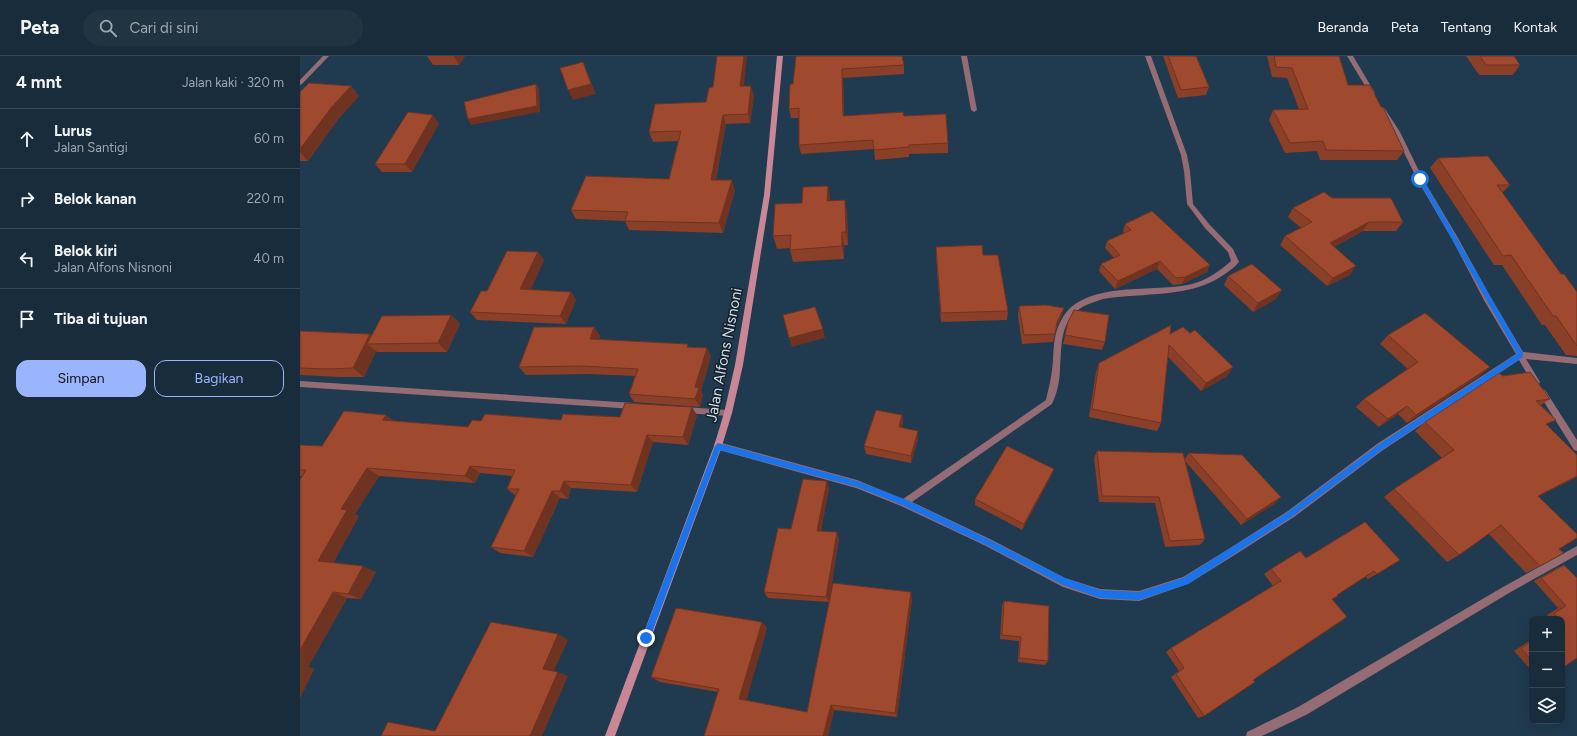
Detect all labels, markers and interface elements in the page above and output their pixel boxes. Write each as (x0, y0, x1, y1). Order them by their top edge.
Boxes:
search box (83, 10, 363, 46)
text: Peta (20, 16, 59, 39)
icon: search (97, 17, 119, 39)
text: Cari di sini (129, 19, 198, 37)
text: Beranda (1317, 19, 1369, 36)
text: Peta (1391, 19, 1419, 36)
text: Tentang (1441, 19, 1491, 36)
text: Kontak (1513, 19, 1557, 36)
text: 4 mnt (16, 72, 62, 92)
text: Jalan kaki · 320 m (182, 75, 284, 90)
text: Lurus (54, 122, 92, 140)
icon: ahead (16, 128, 38, 150)
text: 60 m (254, 131, 284, 146)
text: Jalan Santigi (54, 140, 128, 155)
route start (1411, 170, 1429, 188)
icon: right (16, 188, 38, 210)
text: Belok kanan (54, 190, 136, 208)
text: 220 m (247, 191, 284, 206)
text: Belok kiri (54, 242, 117, 260)
icon: left (16, 248, 38, 270)
text: 40 m (253, 251, 284, 266)
text: Jalan Alfons Nisnoni (54, 260, 172, 275)
street label: Jalan Alfons Nisnoni (702, 286, 746, 424)
icon: arrive (16, 308, 38, 330)
text: Tiba di tujuan (54, 310, 148, 328)
button: Simpan (16, 360, 146, 397)
button: Bagikan (154, 360, 284, 397)
map controls (1529, 616, 1565, 724)
button: + (1529, 616, 1565, 652)
route end (637, 629, 655, 647)
button: − (1529, 652, 1565, 688)
button: layers (1529, 688, 1565, 724)

